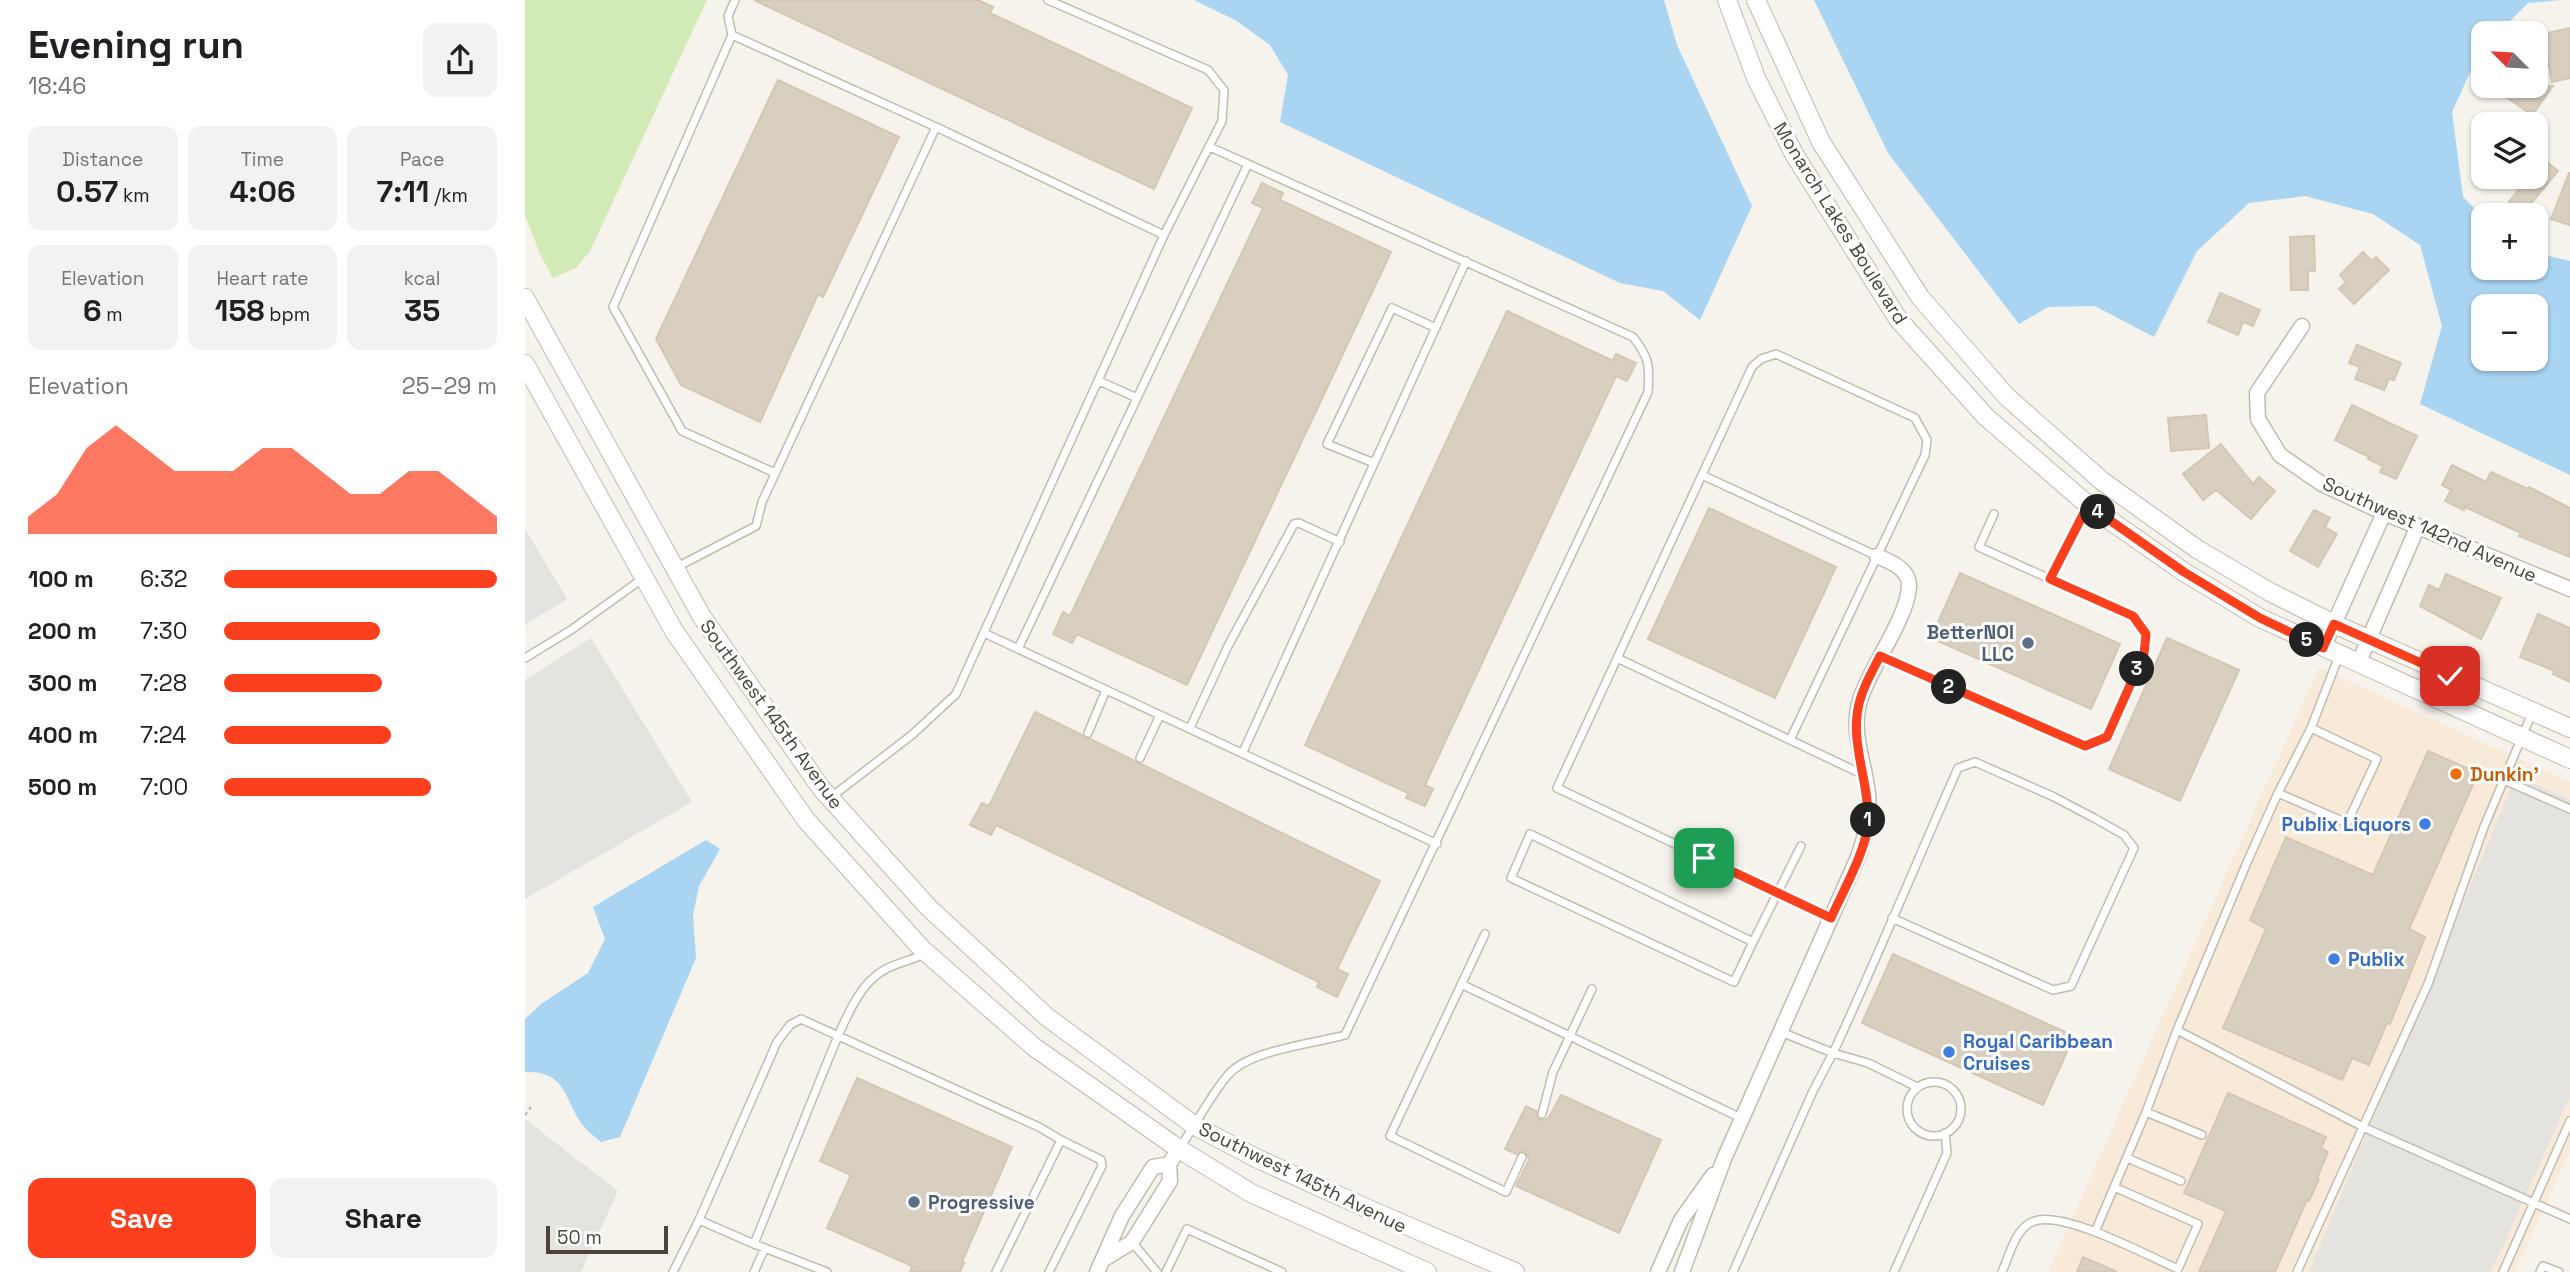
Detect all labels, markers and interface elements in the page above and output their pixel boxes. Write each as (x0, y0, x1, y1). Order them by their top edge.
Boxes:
text: Evening run (28, 21, 244, 69)
north arrow (2471, 21, 2548, 98)
map controls (2471, 21, 2548, 371)
button: share (423, 23, 497, 97)
text: 18:46 (28, 71, 86, 101)
button: layers (2471, 112, 2548, 189)
street label: Monarch Lakes Boulevard (1768, 117, 1913, 329)
text: Distance (62, 147, 143, 172)
text: Time (241, 147, 284, 172)
text: Pace (400, 147, 444, 172)
text: 0.57 (56, 172, 118, 211)
text: 4:06 (229, 172, 295, 211)
text: 7:11 (377, 172, 429, 211)
text: km (118, 183, 150, 208)
text: /km (429, 183, 468, 208)
button: + (2471, 203, 2548, 280)
text: Elevation (61, 266, 144, 291)
text: Heart rate (216, 266, 309, 291)
text: kcal (404, 266, 441, 291)
text: 6 (83, 291, 101, 330)
text: 158 (215, 291, 264, 330)
text: 35 (404, 291, 440, 330)
button: − (2471, 294, 2548, 371)
text: m (101, 302, 123, 327)
text: bpm (264, 302, 310, 327)
text: Elevation (28, 371, 129, 401)
text: 25–29 m (402, 371, 497, 401)
street label: Southwest 142nd Avenue (2319, 471, 2541, 588)
pin: 4 (2081, 494, 2115, 530)
text: 4 (2091, 499, 2104, 524)
text: 100 m (28, 564, 94, 594)
text: 6:32 (140, 564, 188, 594)
street label: Southwest 145th Avenue (694, 615, 849, 814)
text: 200 m (28, 616, 97, 646)
text: 7:30 (140, 616, 187, 646)
place label: BetterNOI LLC (1926, 620, 2014, 667)
pin: 5 (2289, 622, 2325, 658)
text: 5 (2301, 627, 2312, 652)
marker: BetterNOI LLC (2020, 635, 2036, 651)
pin (2420, 646, 2480, 706)
pin: 3 (2119, 652, 2155, 686)
text: 3 (2131, 656, 2142, 681)
icon: check (2431, 657, 2469, 695)
text: 300 m (28, 668, 97, 698)
text: 7:28 (140, 668, 187, 698)
pin: 2 (1931, 670, 1967, 704)
text: 2 (1943, 674, 1954, 699)
text: 400 m (28, 720, 98, 750)
text: 7:24 (140, 720, 186, 750)
place label: Dunkin' (2470, 762, 2539, 787)
marker: Dunkin' (2448, 766, 2464, 782)
text: 500 m (28, 772, 97, 802)
text: 7:00 (140, 772, 188, 802)
pin: 1 (1851, 802, 1885, 838)
text: 1 (1863, 807, 1872, 832)
place label: Publix Liquors (2281, 812, 2411, 837)
marker: Publix Liquors (2417, 816, 2433, 832)
pin (1674, 828, 1734, 888)
icon: arrive (1685, 839, 1723, 877)
place label: Publix (2348, 947, 2405, 972)
marker: Publix (2326, 951, 2342, 967)
place label: Royal Caribbean Cruises (1963, 1029, 2113, 1076)
marker: Royal Caribbean Cruises (1941, 1044, 1957, 1060)
street label: Southwest 145th Avenue (1195, 1116, 1411, 1239)
button: Save (28, 1178, 256, 1258)
button: Share (270, 1178, 497, 1258)
place label: Progressive (928, 1190, 1035, 1215)
marker: Progressive (906, 1194, 922, 1210)
scale bar (546, 1223, 669, 1255)
text: 50 m (557, 1225, 602, 1250)

